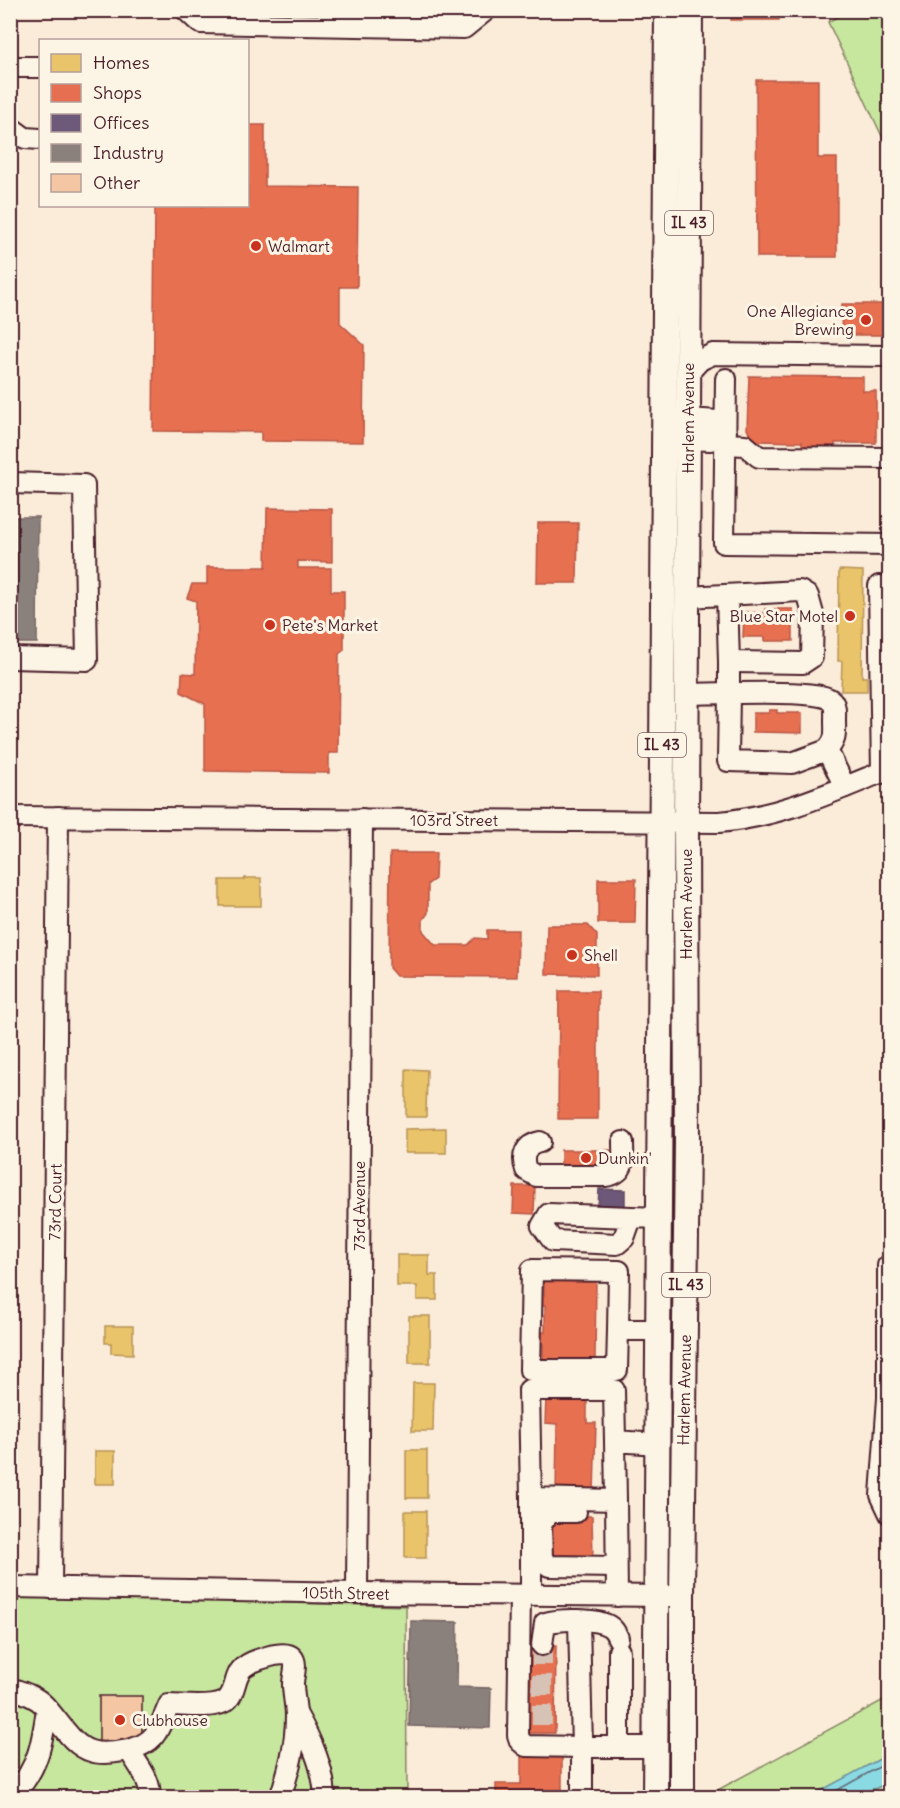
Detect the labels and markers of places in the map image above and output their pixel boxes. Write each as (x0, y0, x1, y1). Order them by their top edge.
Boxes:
place label: Walmart (268, 236, 330, 256)
marker: Walmart (249, 239, 263, 253)
place label: One Allegiance Brewing (746, 301, 854, 339)
marker: One Allegiance Brewing (859, 313, 873, 327)
place label: Blue Star Motel (730, 606, 838, 626)
marker: Blue Star Motel (843, 609, 857, 623)
place label: Pete's Market (282, 615, 379, 635)
marker: Pete's Market (263, 618, 277, 632)
place label: Shell (584, 945, 618, 965)
marker: Shell (565, 948, 579, 962)
place label: Dunkin' (598, 1148, 652, 1168)
marker: Dunkin' (579, 1151, 593, 1165)
place label: Clubhouse (132, 1710, 208, 1730)
marker: Clubhouse (113, 1713, 127, 1727)

